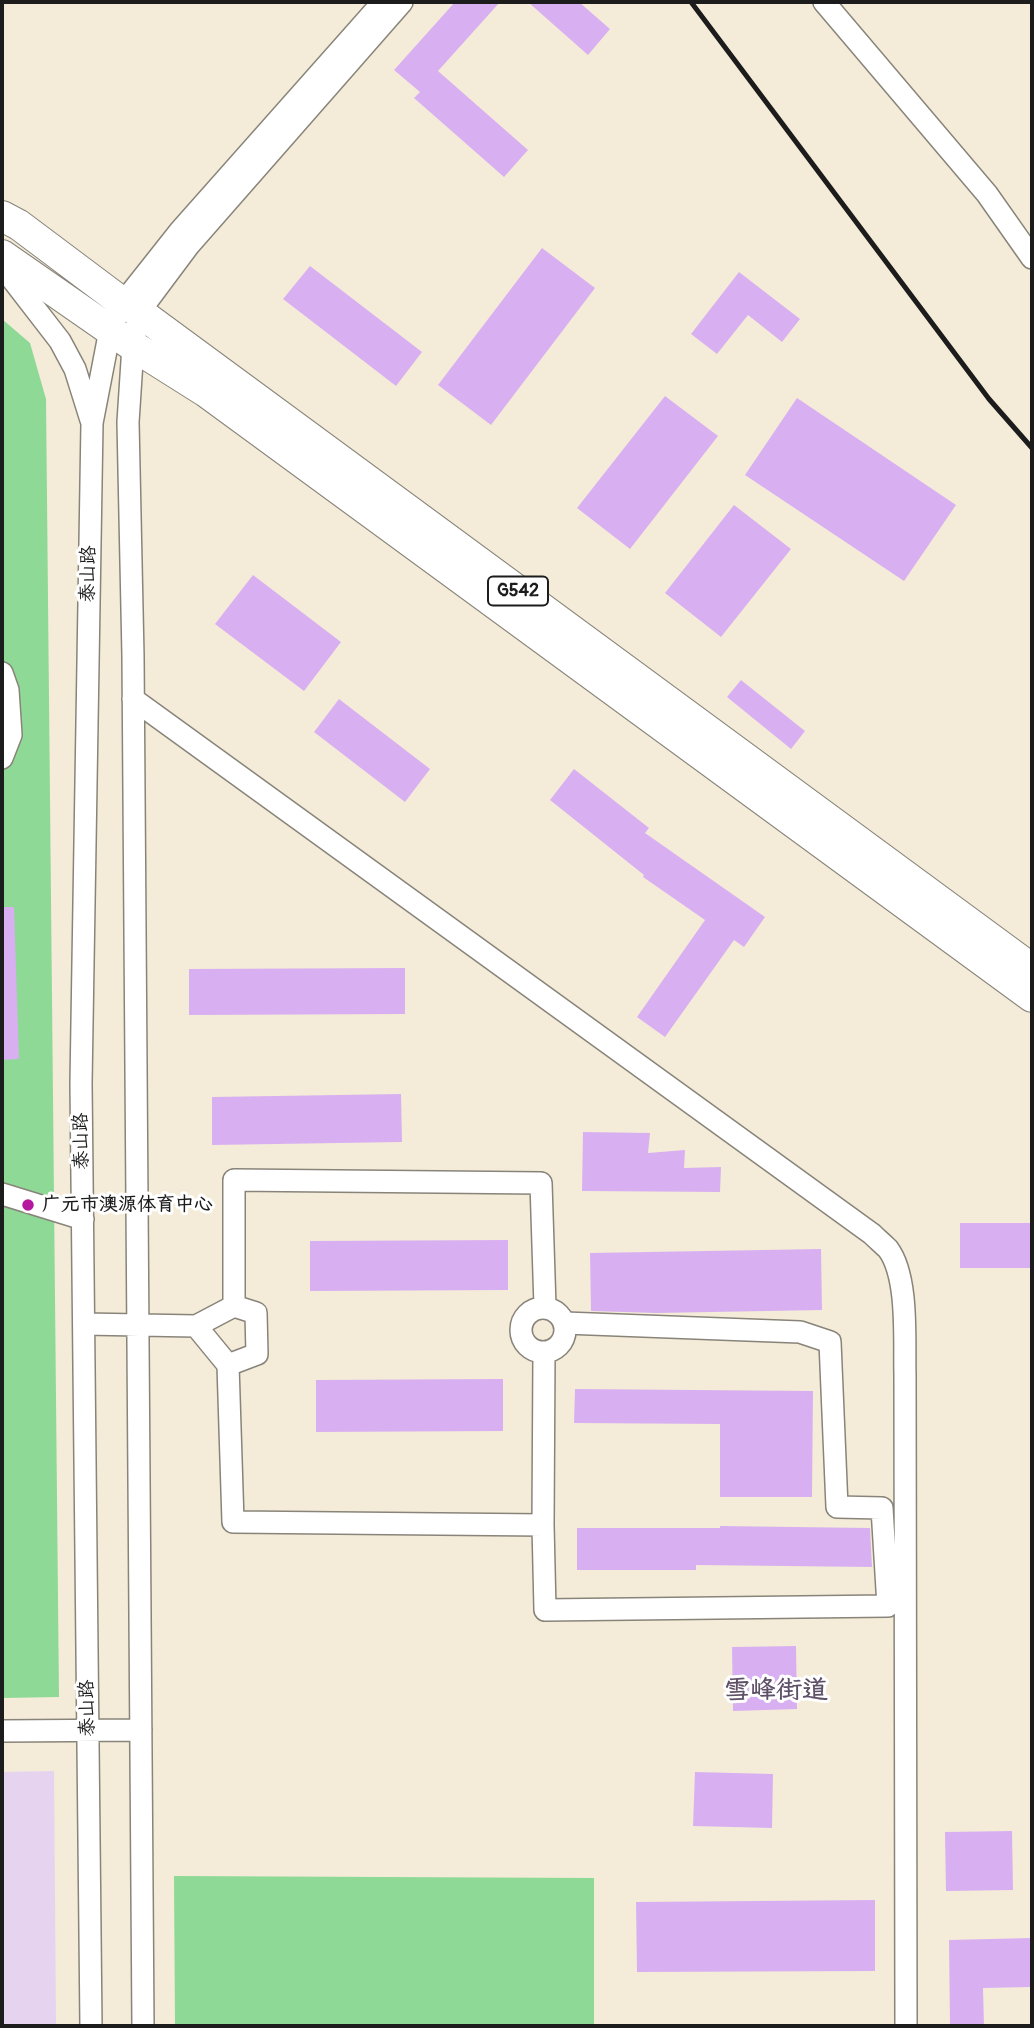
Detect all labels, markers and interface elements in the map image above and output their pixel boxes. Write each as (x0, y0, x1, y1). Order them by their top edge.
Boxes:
street label: 泰山路 (77, 545, 101, 603)
road number: G542 (488, 576, 548, 606)
street label: 泰山路 (70, 1112, 94, 1170)
place label: 广元市澳源体育中心 (42, 1194, 213, 1216)
marker: 广元市澳源体育中心 (20, 1197, 36, 1213)
district label: 雪峰街道 (724, 1675, 828, 1707)
street label: 泰山路 (76, 1679, 100, 1737)

